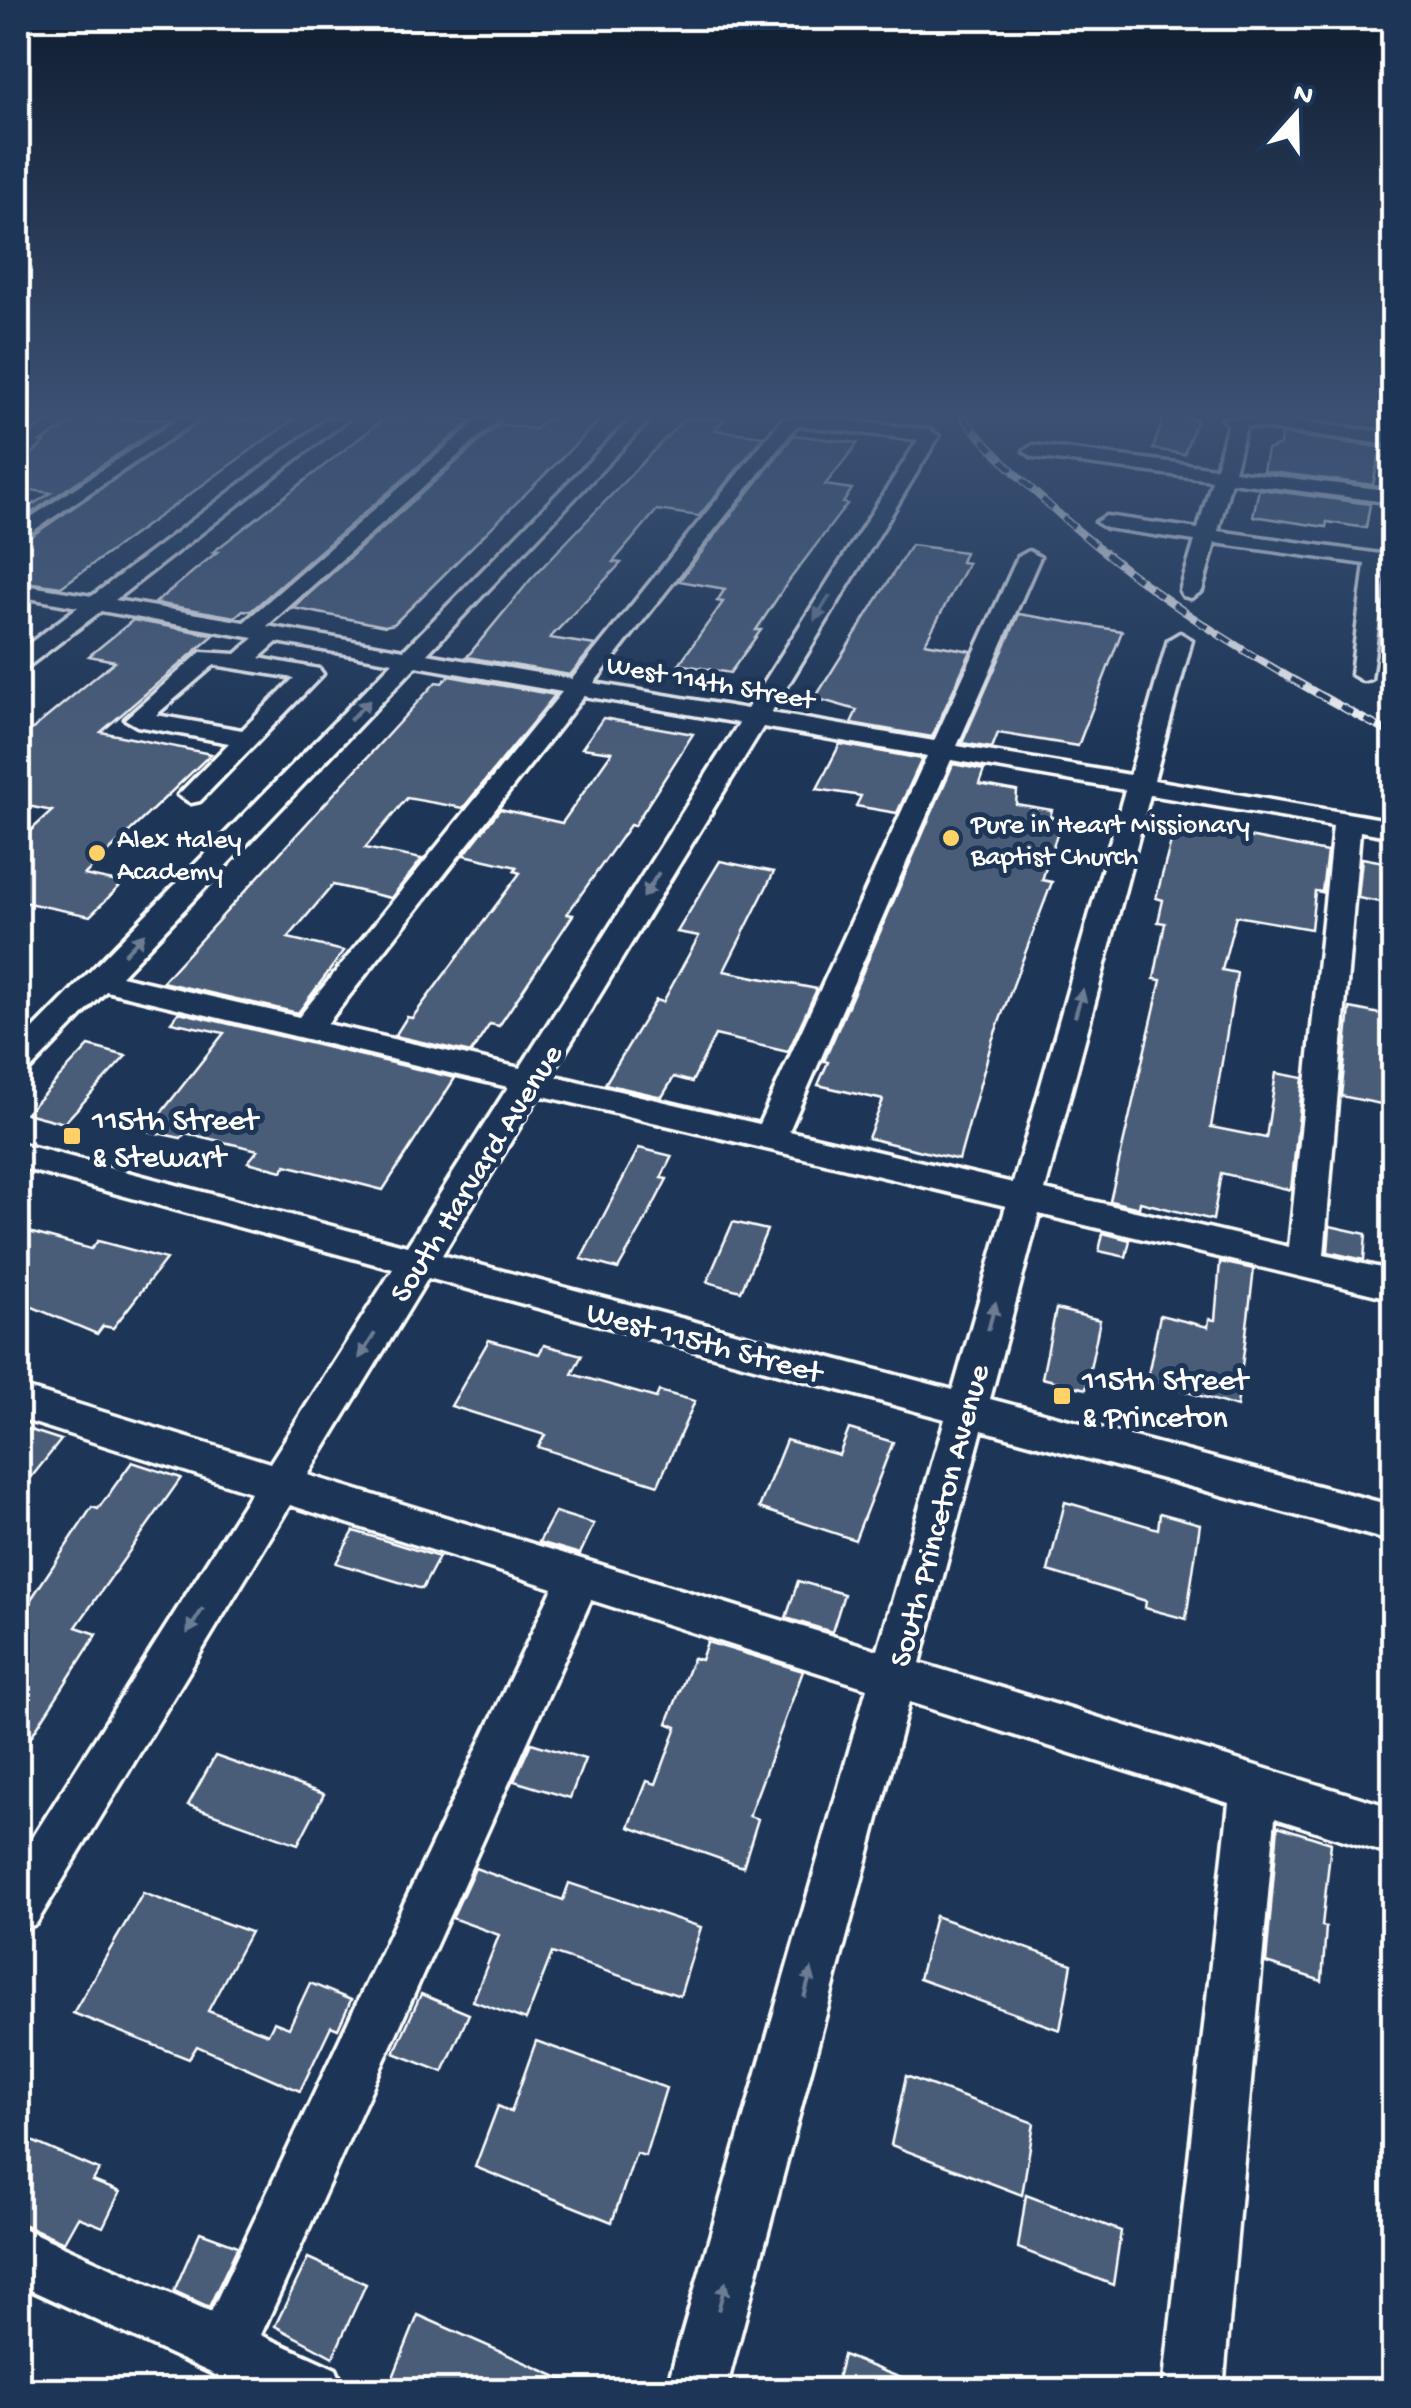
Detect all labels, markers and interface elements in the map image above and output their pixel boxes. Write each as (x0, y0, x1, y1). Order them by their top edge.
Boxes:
north arrow (1246, 65, 1346, 165)
text: N (1289, 77, 1317, 114)
one-way arrow (814, 594, 832, 622)
street label: West 114th Street (604, 650, 819, 719)
one-way arrow (348, 698, 371, 722)
place label: Pure in Heart Missionary Baptist Church (970, 810, 1250, 875)
place label: Alex Haley Academy (117, 825, 242, 890)
marker: Pure in Heart Missionary Baptist Church (940, 827, 962, 849)
marker: Alex Haley Academy (86, 842, 108, 864)
one-way arrow (642, 871, 661, 898)
one-way arrow (122, 932, 145, 956)
one-way arrow (1072, 987, 1087, 1018)
street label: South Harvard Avenue (383, 1038, 573, 1311)
place label: 115th Street & Stewart (91, 1104, 261, 1179)
marker: 115th Street & Stewart (61, 1125, 83, 1147)
street label: West 115th Street (582, 1295, 828, 1395)
one-way arrow (985, 1300, 1000, 1331)
one-way arrow (358, 1332, 377, 1359)
street label: South Princeton Avenue (883, 1360, 1001, 1672)
place label: 115th Street & Princeton (1081, 1364, 1251, 1439)
marker: 115th Street & Princeton (1051, 1385, 1073, 1407)
one-way arrow (186, 1608, 205, 1635)
one-way arrow (801, 1967, 816, 1998)
one-way arrow (715, 2281, 730, 2311)

